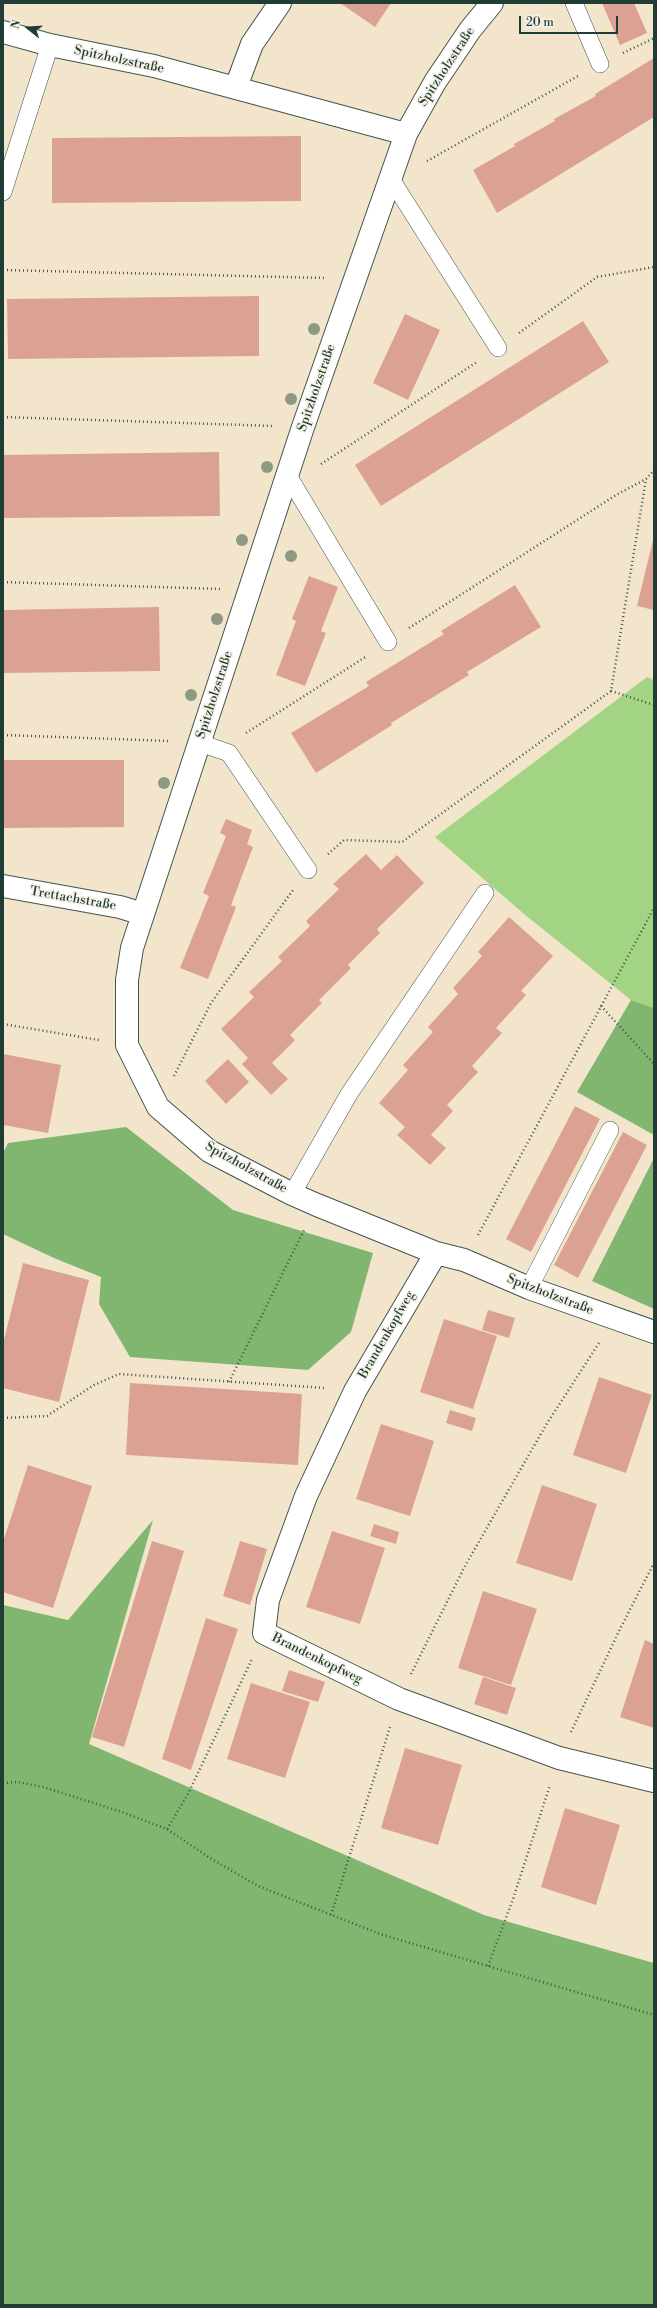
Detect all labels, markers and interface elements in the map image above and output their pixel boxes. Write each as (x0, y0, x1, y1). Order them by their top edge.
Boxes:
north arrow (8, 8, 48, 48)
scale bar (521, 8, 620, 34)
text: 20 m (526, 15, 554, 30)
text: N (9, 18, 24, 31)
street label: Spitzholzstraße (416, 24, 478, 110)
street label: Spitzholzstraße (73, 43, 165, 77)
street label: Spitzholzstraße (295, 342, 339, 434)
street label: Spitzholzstraße (193, 649, 237, 741)
street label: Trettachstraße (29, 884, 117, 914)
street label: Spitzholzstraße (202, 1139, 290, 1197)
street label: Spitzholzstraße (504, 1271, 596, 1319)
street label: Brandenkopfweg (356, 1288, 418, 1382)
street label: Brandenkopfweg (269, 1630, 365, 1688)

